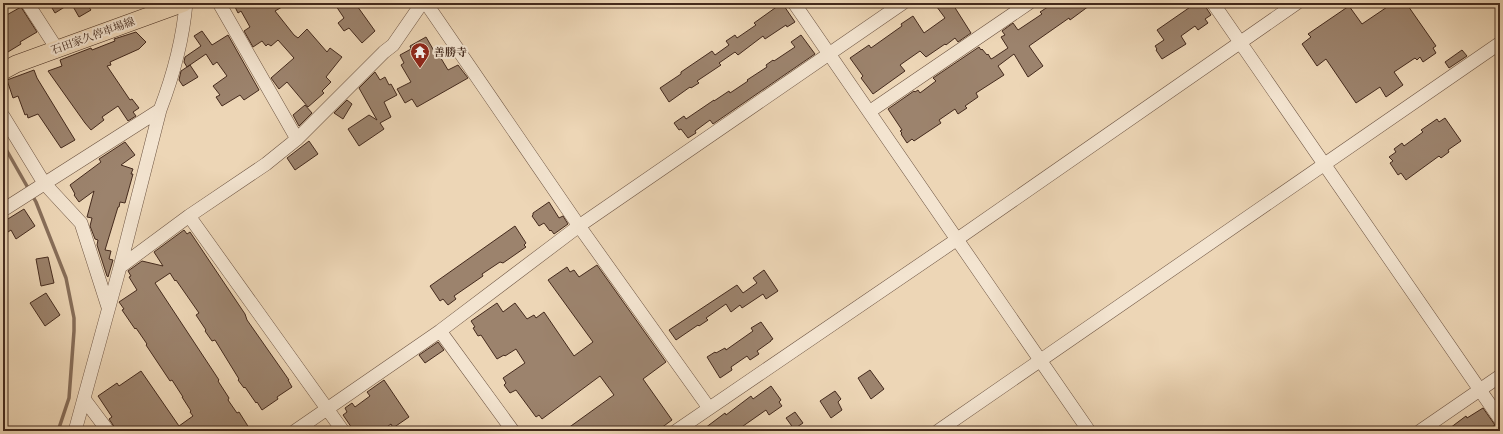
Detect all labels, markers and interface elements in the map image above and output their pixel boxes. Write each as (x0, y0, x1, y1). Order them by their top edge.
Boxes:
street label: 石田家久停車場線 (49, 15, 137, 57)
temple icon: 善勝寺 (409, 41, 431, 69)
place label: 善勝寺 (434, 46, 467, 59)

